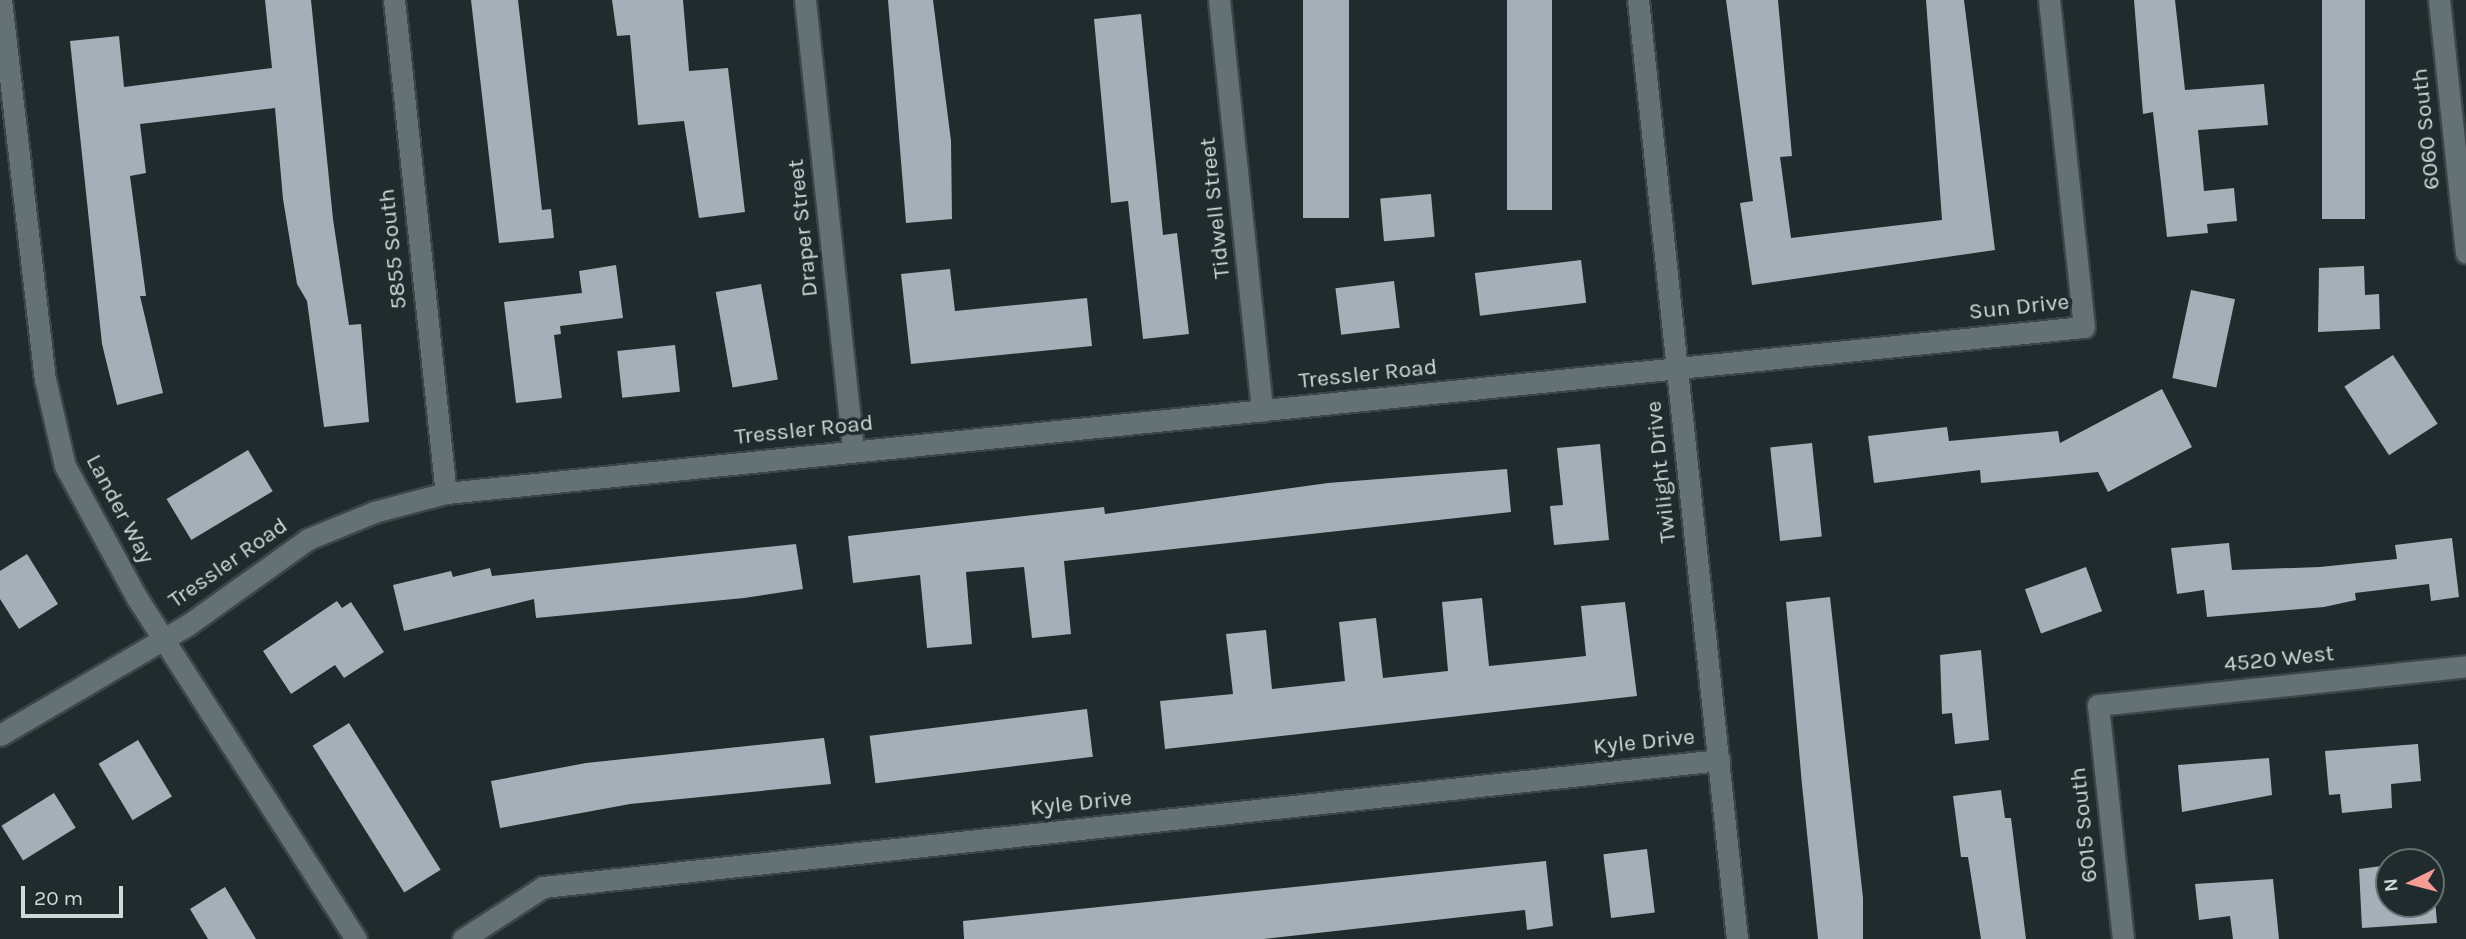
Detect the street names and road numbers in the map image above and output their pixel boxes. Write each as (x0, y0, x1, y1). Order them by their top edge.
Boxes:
street label: 6060 South (2406, 67, 2446, 191)
street label: Tidwell Street (1194, 136, 1236, 280)
street label: Draper Street (782, 158, 824, 298)
street label: 5855 South (373, 187, 413, 311)
street label: Sun Drive (1967, 288, 2071, 326)
street label: Tressler Road (1297, 353, 1439, 395)
street label: Twilight Drive (1640, 400, 1682, 544)
street label: Tressler Road (733, 409, 875, 451)
street label: Lander Way (80, 450, 160, 568)
street label: Tressler Road (163, 512, 293, 614)
street label: 4520 West (2223, 639, 2335, 679)
street label: Kyle Drive (1592, 723, 1696, 761)
street label: 6015 South (2064, 766, 2104, 884)
street label: Kyle Drive (1029, 784, 1133, 822)

